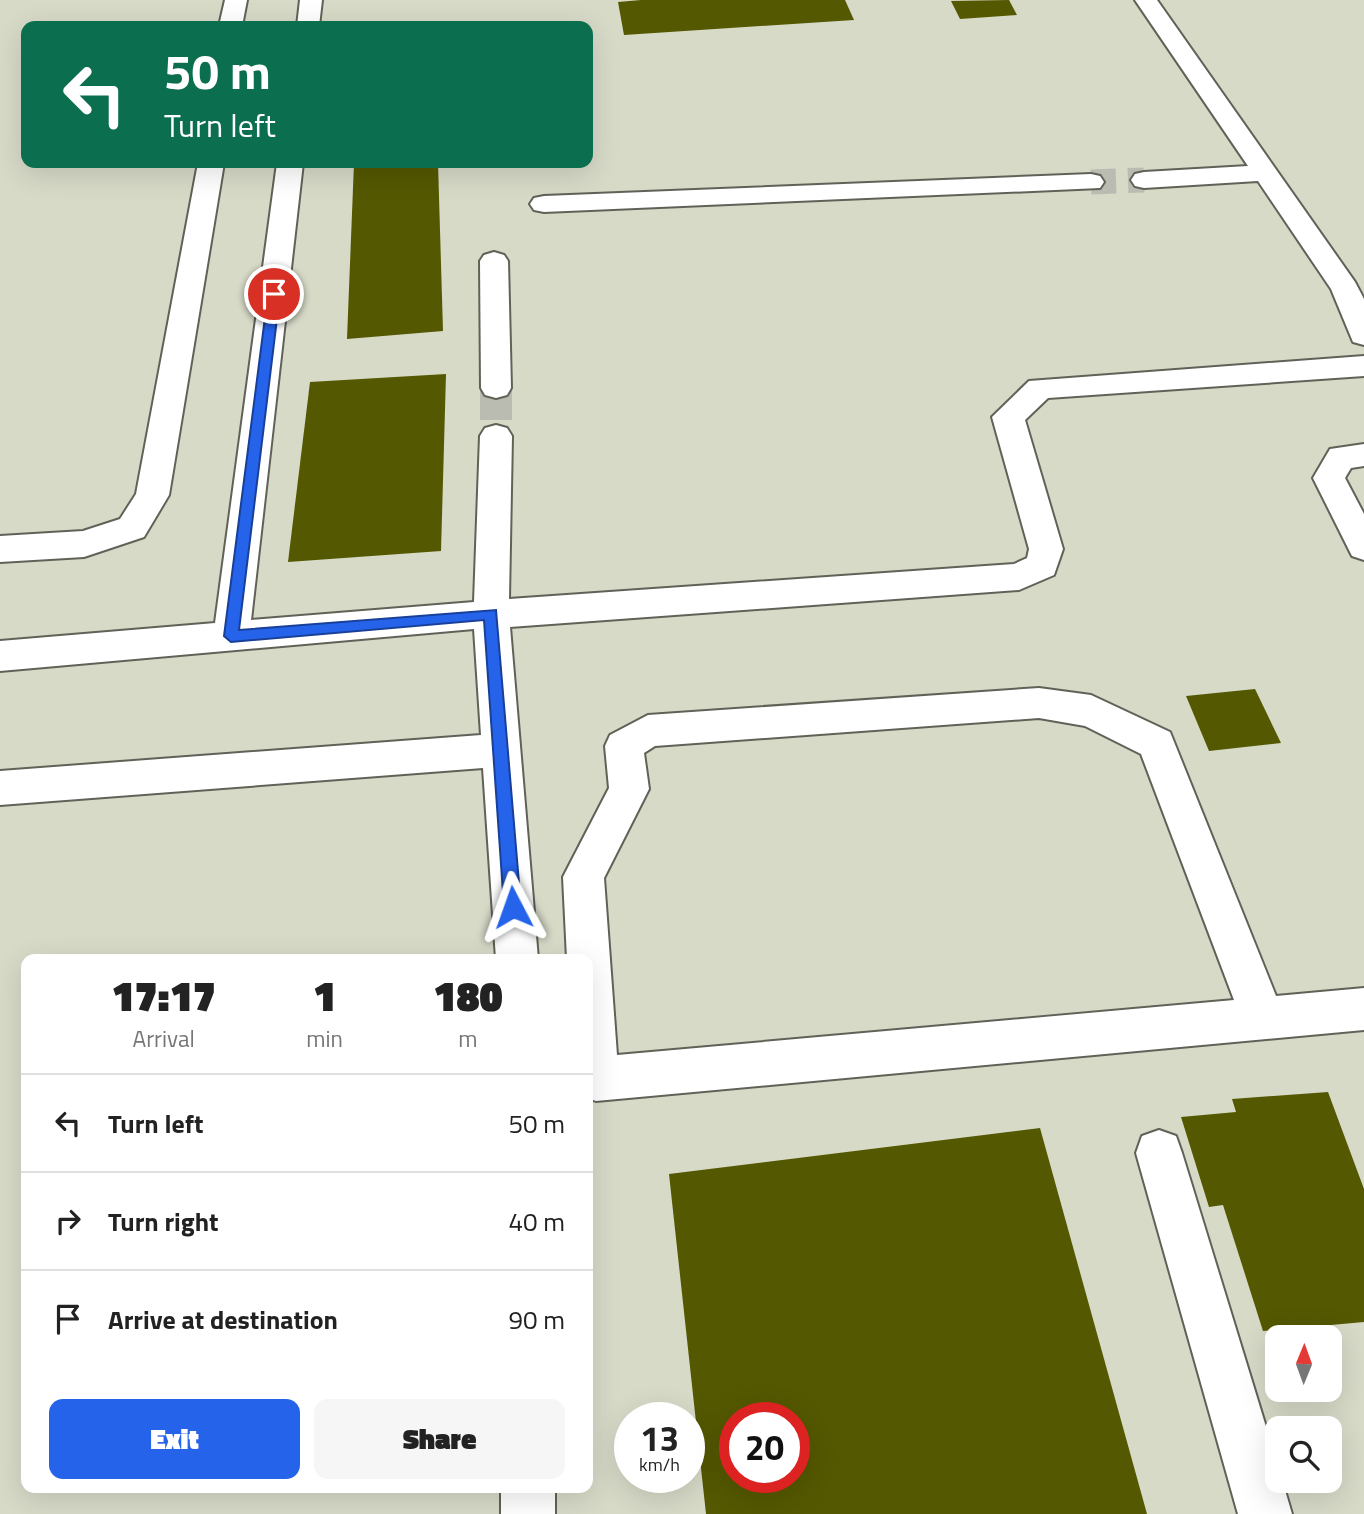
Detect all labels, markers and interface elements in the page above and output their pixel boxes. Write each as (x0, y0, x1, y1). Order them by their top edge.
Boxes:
text: 50 m (164, 33, 271, 108)
icon: left (49, 49, 140, 140)
text: Turn left (164, 101, 276, 149)
pin (244, 264, 304, 324)
icon: arrive (255, 275, 293, 313)
position arrow (476, 870, 550, 944)
text: 17:17 (111, 963, 216, 1027)
text: 1 (313, 963, 336, 1027)
text: 180 (433, 963, 503, 1027)
text: Arrival (132, 1021, 195, 1056)
text: min (306, 1021, 343, 1056)
text: m (458, 1021, 478, 1056)
icon: left (49, 1104, 87, 1142)
text: Turn left (108, 1104, 203, 1143)
text: 50 m (508, 1104, 565, 1143)
icon: right (49, 1202, 87, 1240)
text: Turn right (108, 1202, 219, 1241)
text: 40 m (508, 1202, 565, 1241)
icon: arrive (49, 1300, 87, 1338)
text: Arrive at destination (108, 1300, 338, 1339)
text: 90 m (508, 1300, 565, 1339)
north arrow (1265, 1325, 1342, 1402)
map controls (1265, 1325, 1342, 1493)
button: Exit (49, 1399, 300, 1479)
button: Share (314, 1399, 565, 1479)
speed limit sign: 20 (719, 1402, 810, 1493)
text: 13 (640, 1411, 679, 1465)
button: search (1265, 1416, 1342, 1493)
text: km/h (639, 1451, 680, 1478)

